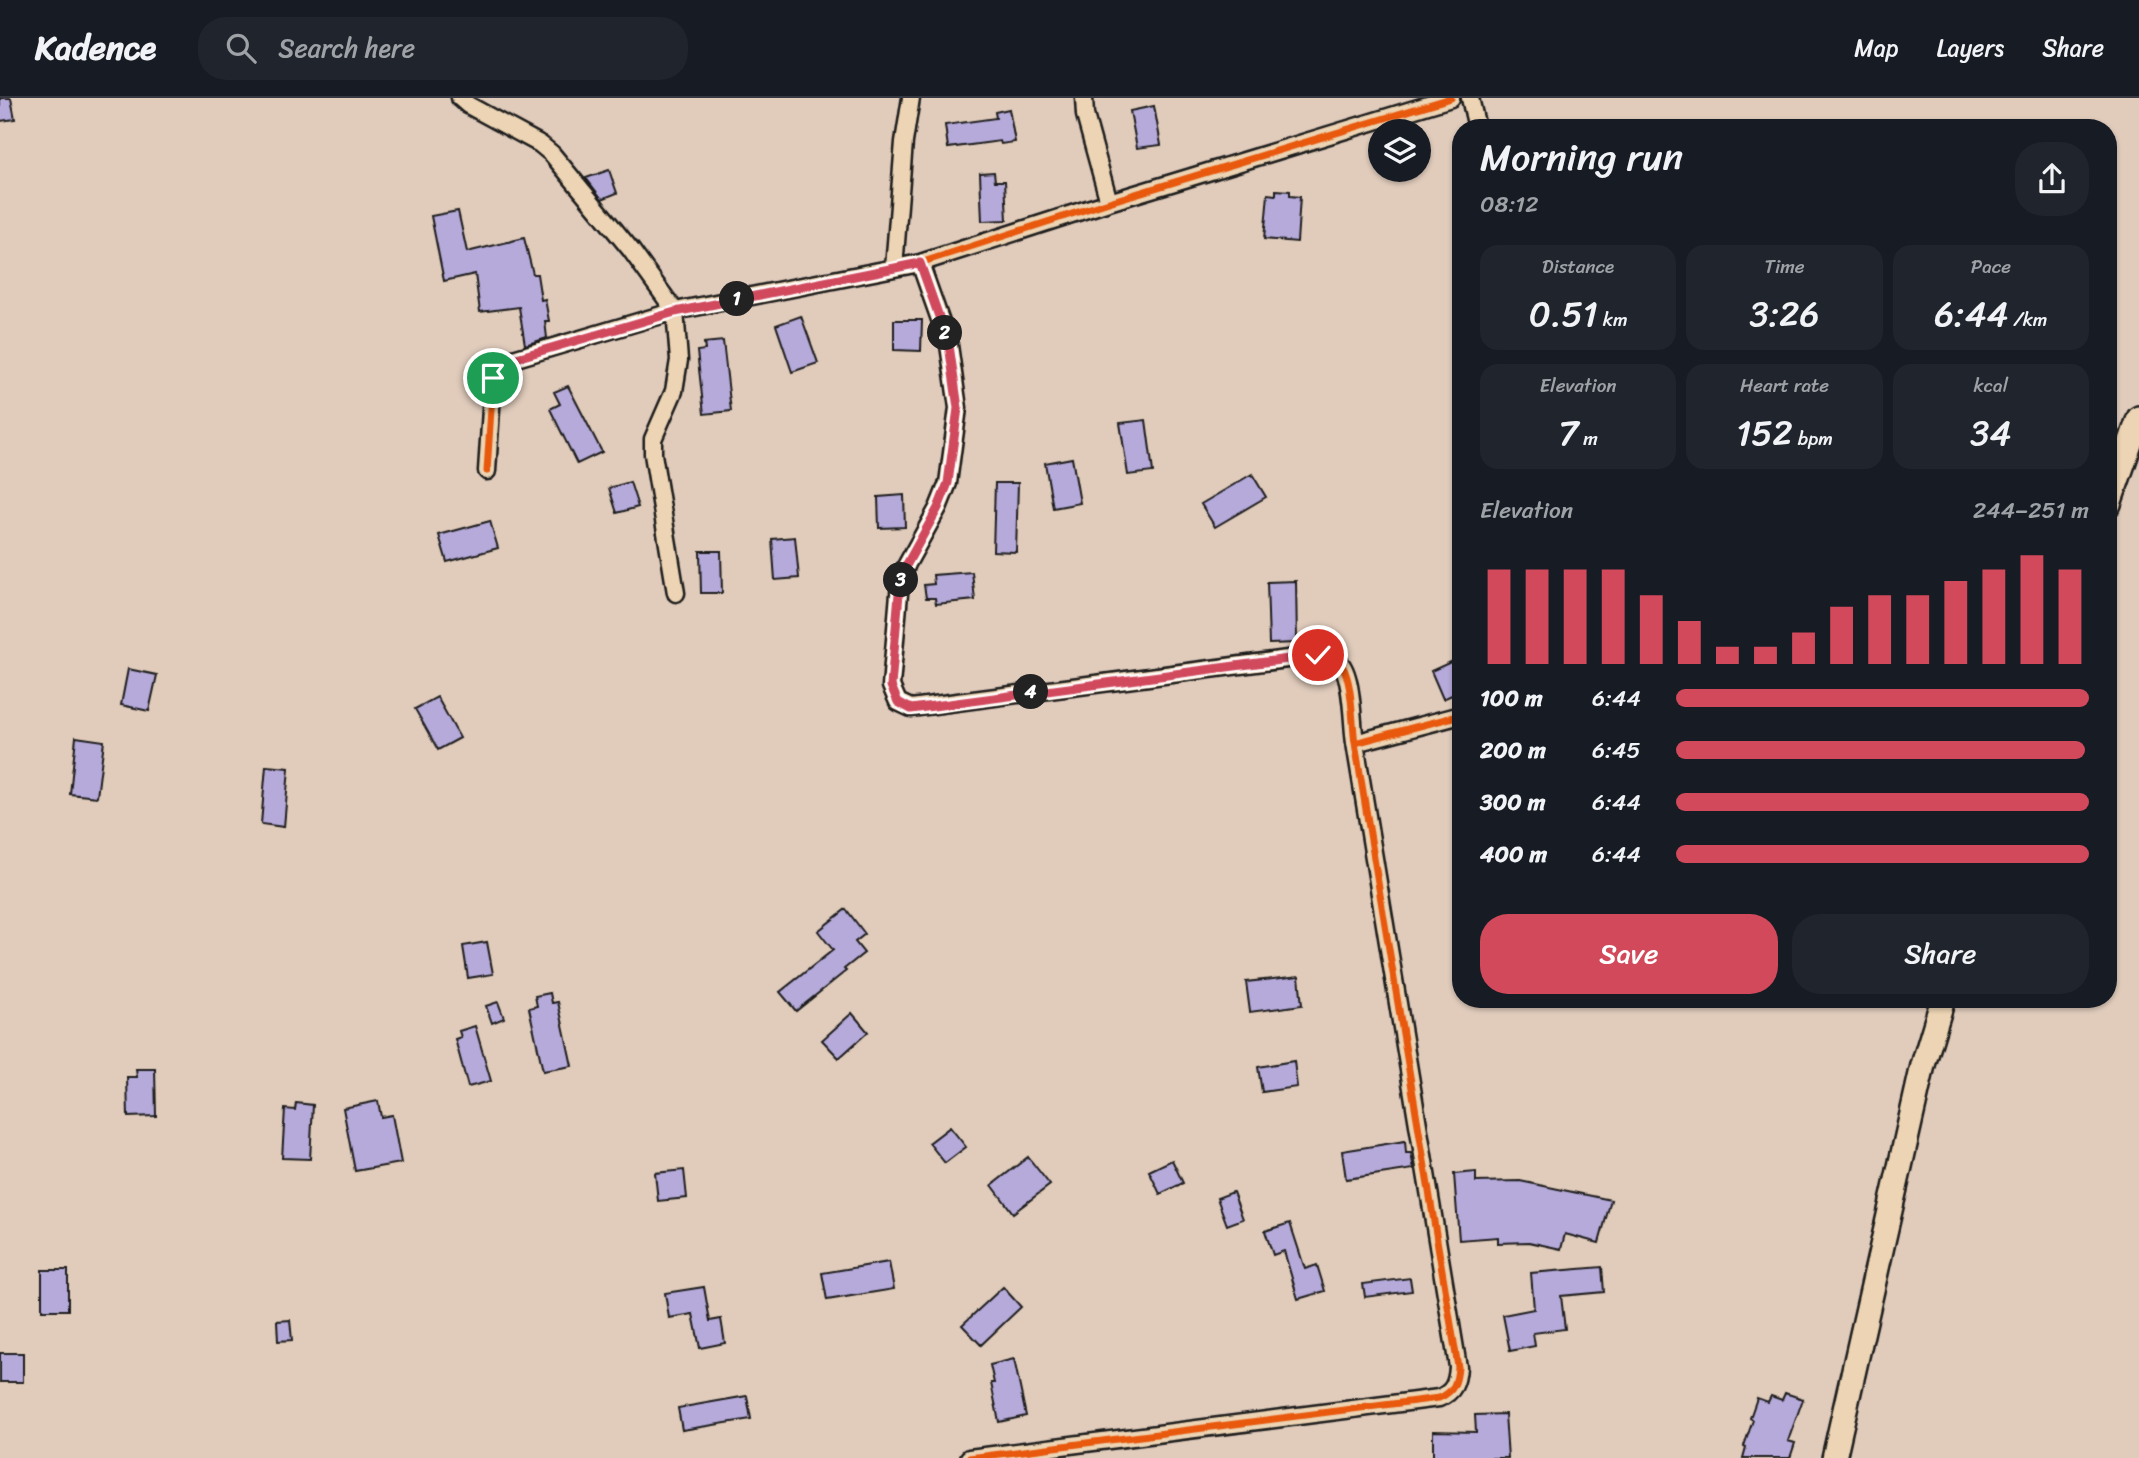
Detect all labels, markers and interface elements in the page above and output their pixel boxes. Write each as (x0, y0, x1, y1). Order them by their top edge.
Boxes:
search box (198, 17, 688, 80)
text: Kadence (35, 19, 156, 77)
text: Search here (278, 25, 415, 71)
text: Map (1854, 27, 1899, 69)
text: Layers (1937, 27, 2004, 69)
text: Share (2042, 27, 2104, 69)
icon: search (222, 29, 260, 67)
map controls (1368, 119, 1431, 182)
button: layers (1368, 119, 1431, 182)
text: Morning run (1480, 124, 1683, 191)
button: share (2015, 142, 2089, 216)
text: 08:12 (1480, 184, 1539, 225)
text: Distance (1542, 250, 1614, 283)
text: Time (1764, 250, 1805, 283)
text: Pace (1971, 250, 2011, 283)
pin: 1 (720, 282, 754, 316)
text: 1 (732, 282, 741, 315)
text: 0.51 (1529, 283, 1598, 345)
text: 3:26 (1750, 283, 1819, 345)
text: 6:44 (1934, 283, 2008, 345)
text: km (1598, 303, 1628, 336)
text: /km (2008, 303, 2047, 336)
pin: 2 (928, 316, 962, 350)
text: 2 (939, 316, 950, 349)
pin (463, 348, 523, 408)
icon: arrive (474, 359, 512, 397)
text: Elevation (1540, 369, 1617, 402)
text: Heart rate (1740, 369, 1829, 402)
text: kcal (1974, 369, 2008, 402)
text: 7 (1558, 402, 1578, 464)
text: 152 (1736, 402, 1793, 464)
text: 34 (1970, 402, 2011, 464)
text: m (1578, 422, 1598, 455)
text: bpm (1793, 422, 1833, 455)
text: Elevation (1480, 490, 1573, 531)
text: 244–251 m (1973, 490, 2089, 531)
pin: 3 (884, 562, 918, 598)
text: 3 (895, 563, 906, 596)
pin (1288, 625, 1348, 685)
icon: check (1299, 636, 1337, 674)
pin: 4 (1014, 674, 1048, 710)
text: 4 (1025, 675, 1036, 708)
text: 100 m (1480, 678, 1543, 719)
text: 6:44 (1592, 678, 1641, 719)
text: 200 m (1480, 730, 1546, 771)
text: 6:45 (1592, 730, 1640, 771)
text: 300 m (1480, 782, 1545, 823)
text: 6:44 (1592, 782, 1641, 823)
text: 400 m (1480, 834, 1547, 875)
text: 6:44 (1592, 834, 1641, 875)
button: Save (1480, 914, 1778, 994)
button: Share (1792, 914, 2089, 994)

